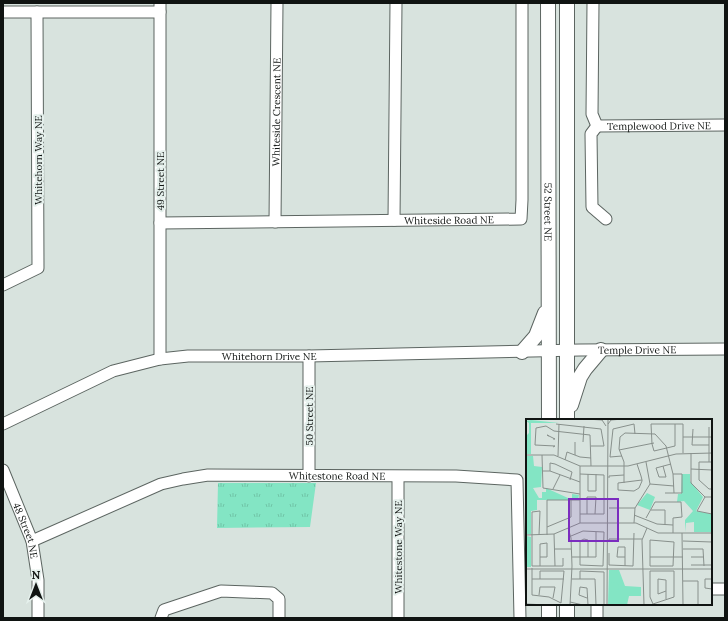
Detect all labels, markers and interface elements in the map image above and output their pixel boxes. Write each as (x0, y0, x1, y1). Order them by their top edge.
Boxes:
street label: Whiteside Crescent NE (269, 58, 283, 166)
street label: Whitehorn Way NE (32, 115, 45, 205)
street label: Templewood Drive NE (607, 119, 711, 132)
street label: 49 Street NE (154, 152, 167, 210)
street label: 52 Street NE (542, 183, 555, 241)
street label: Whiteside Road NE (404, 213, 494, 227)
street label: Temple Drive NE (598, 343, 677, 356)
street label: Whitehorn Drive NE (222, 349, 317, 363)
street label: 50 Street NE (303, 386, 316, 446)
inset map (526, 419, 712, 605)
street label: Whitestone Road NE (289, 469, 385, 482)
street label: Whitestone Way NE (392, 500, 405, 594)
street label: 48 Street NE (10, 501, 41, 559)
north arrow (16, 565, 56, 605)
text: N (32, 568, 41, 582)

